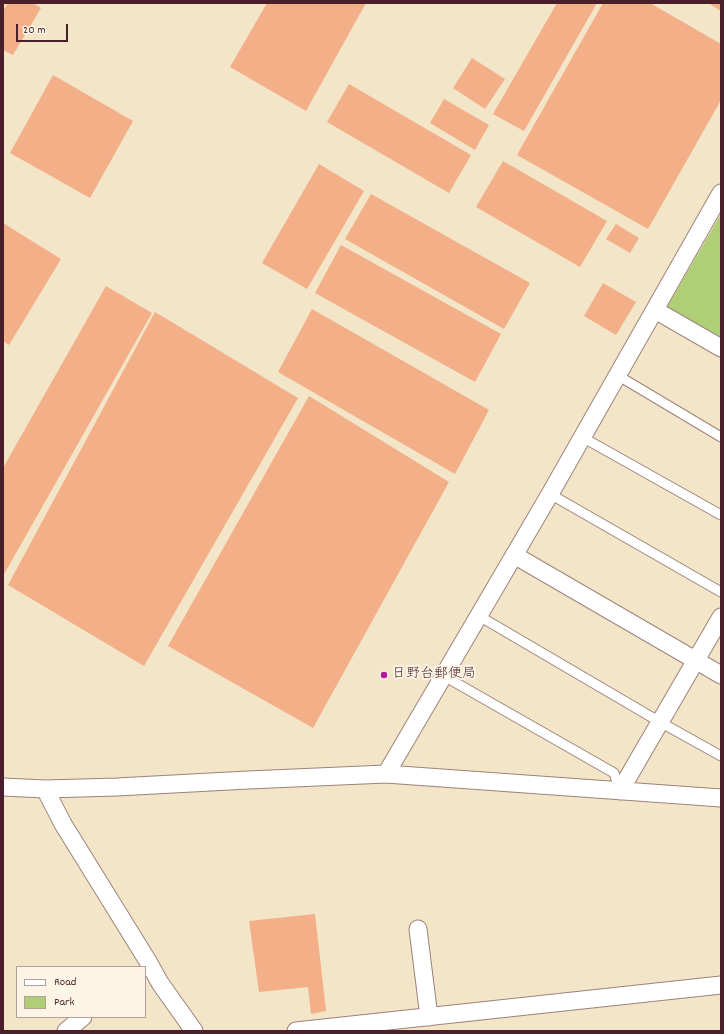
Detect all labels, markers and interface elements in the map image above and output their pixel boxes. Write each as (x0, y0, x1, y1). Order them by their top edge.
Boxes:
scale bar (18, 16, 70, 42)
text: 20 m (23, 22, 46, 39)
place label: 日野台郵便局 (392, 667, 476, 683)
marker: 日野台郵便局 (379, 670, 389, 680)
legend (16, 966, 146, 1018)
text: Road (54, 974, 76, 991)
text: Park (54, 994, 74, 1011)

